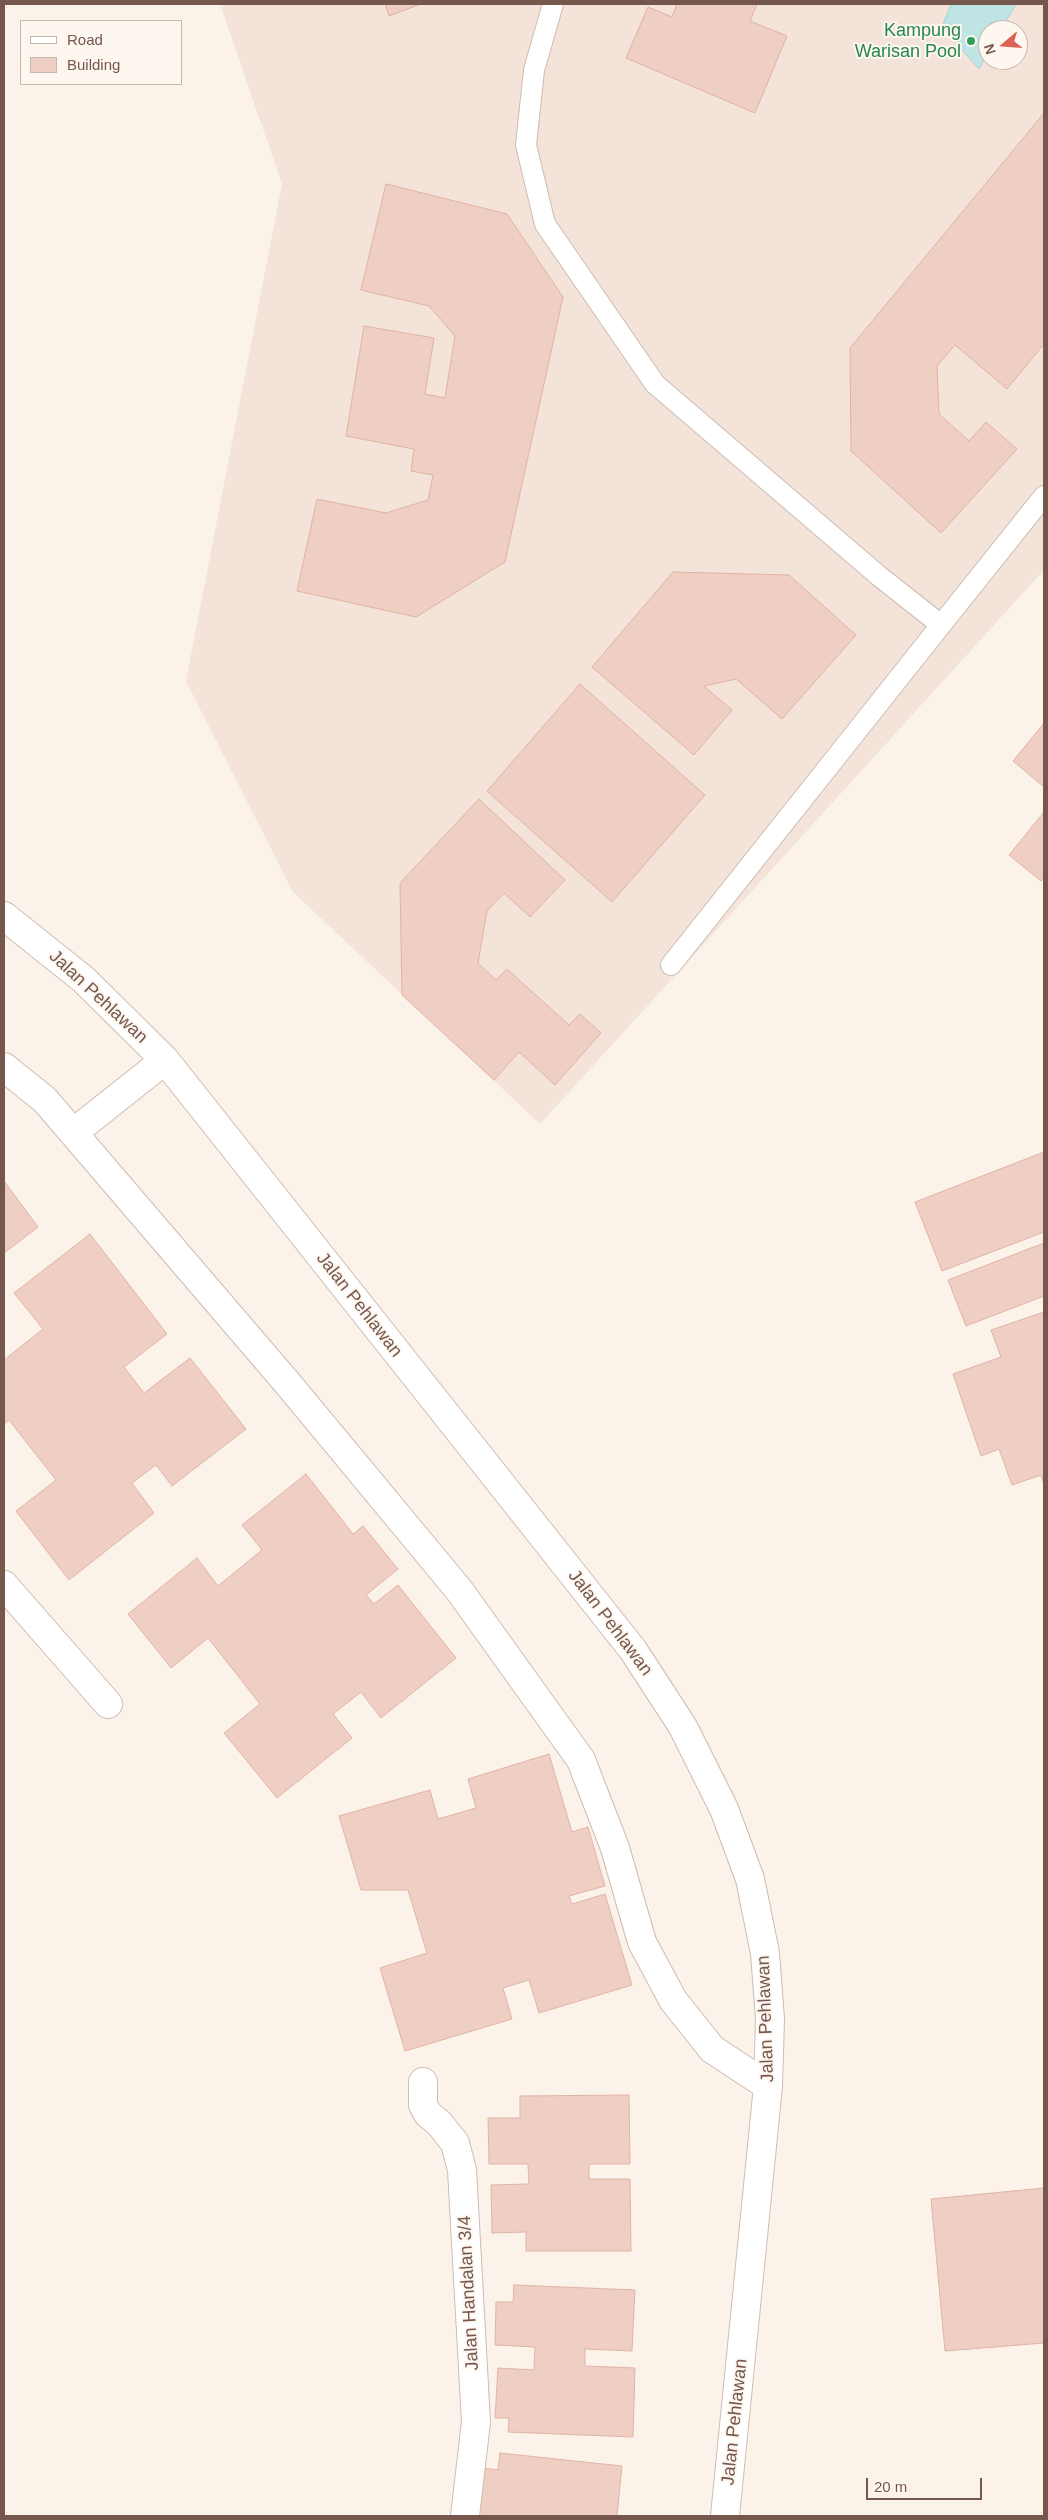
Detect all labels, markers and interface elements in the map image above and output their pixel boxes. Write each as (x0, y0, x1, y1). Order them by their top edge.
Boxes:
legend (20, 20, 182, 85)
place label: Kampung Warisan Pool (855, 20, 961, 62)
north arrow (978, 20, 1028, 70)
text: Road (67, 31, 103, 48)
marker: Kampung Warisan Pool (965, 35, 977, 47)
text: N (981, 42, 999, 57)
text: Building (67, 56, 120, 73)
street label: Jalan Pehlawan (44, 946, 152, 1048)
street label: Jalan Pehlawan (311, 1248, 407, 1362)
street label: Jalan Pehlawan (563, 1566, 657, 1680)
street label: Jalan Pehlawan (753, 1955, 779, 2083)
street label: Jalan Handalan 3/4 (454, 2215, 484, 2371)
street label: Jalan Pehlawan (718, 2358, 752, 2486)
scale bar (868, 2468, 984, 2500)
text: 20 m (874, 2478, 907, 2495)

